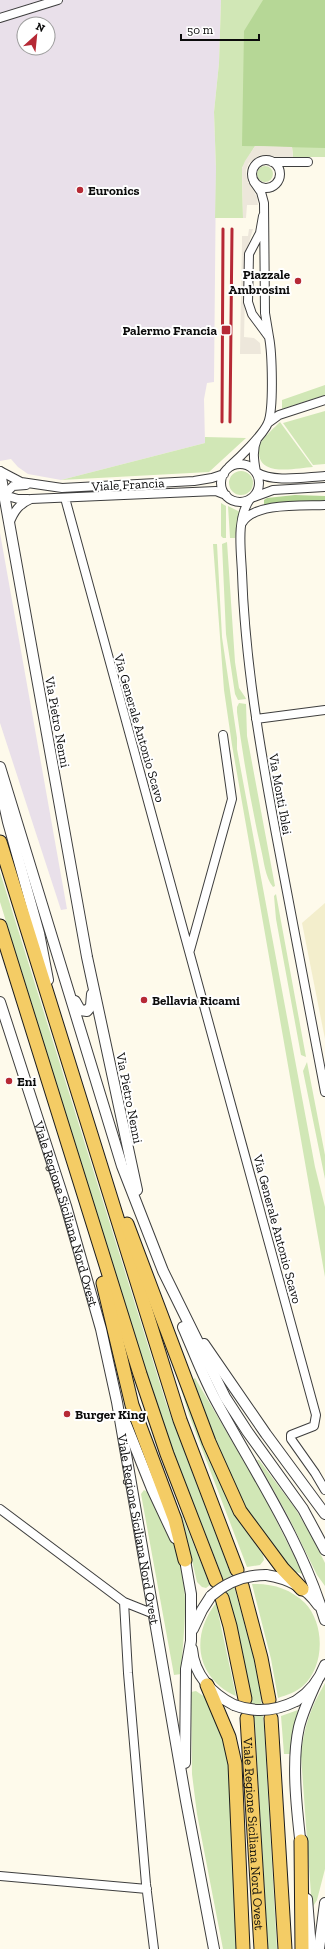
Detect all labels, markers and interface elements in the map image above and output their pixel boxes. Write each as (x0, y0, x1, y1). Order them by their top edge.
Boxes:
north arrow (16, 16, 56, 56)
scale bar (181, 16, 259, 42)
text: N (34, 20, 48, 36)
text: 50 m (187, 23, 214, 37)
place label: Euronics (88, 183, 140, 198)
marker: Euronics (75, 185, 85, 195)
place label: Piazzale Ambrosini (229, 267, 291, 297)
marker: Piazzale Ambrosini (293, 276, 303, 286)
place label: Palermo Francia (122, 323, 217, 338)
marker: Palermo Francia (220, 324, 232, 336)
street label: Viale Francia (90, 475, 166, 494)
street label: Via Generale Antonio Scavo (111, 651, 168, 804)
street label: Via Pietro Nenni (42, 674, 73, 769)
street label: Via Monti Iblei (266, 751, 295, 836)
place label: Bellavia Ricami (152, 993, 240, 1008)
marker: Bellavia Ricami (139, 995, 149, 1005)
street label: Via Pietro Nenni (113, 1050, 146, 1145)
place label: Eni (17, 1074, 36, 1089)
marker: Eni (4, 1076, 14, 1086)
street label: Viale Regione Siciliana Nord Ovest (31, 1118, 101, 1308)
street label: Via Generale Antonio Scavo (250, 1152, 305, 1306)
place label: Burger King (75, 1407, 146, 1422)
marker: Burger King (62, 1409, 72, 1419)
street label: Viale Regione Siciliana Nord Ovest (114, 1432, 162, 1626)
street label: Viale Regione Siciliana Nord Ovest (240, 1736, 267, 1931)

